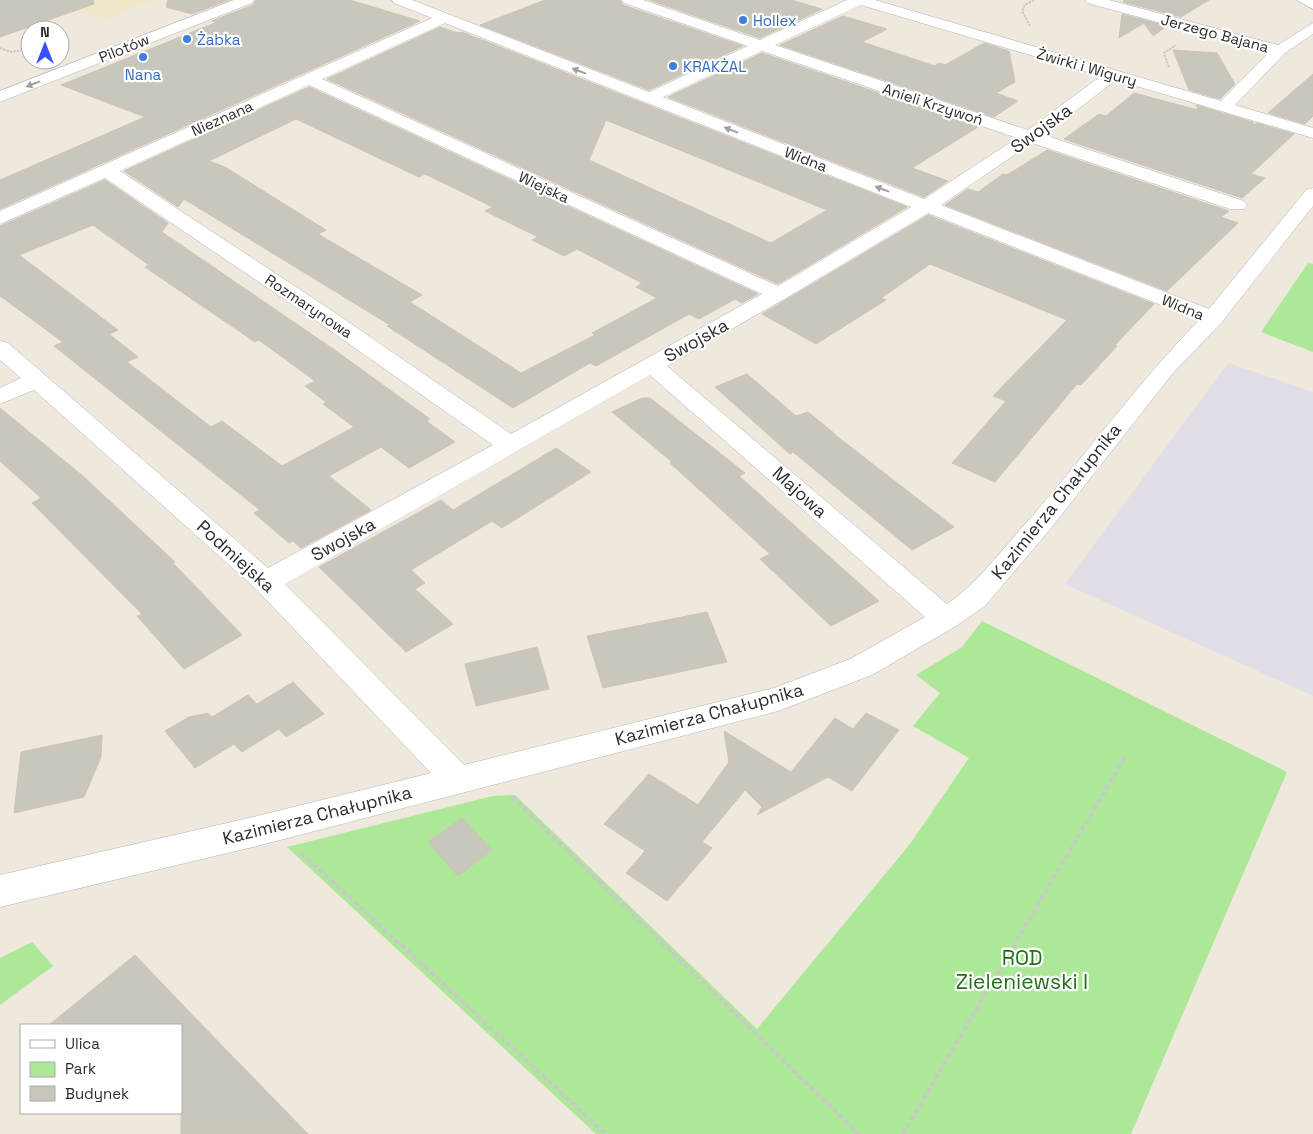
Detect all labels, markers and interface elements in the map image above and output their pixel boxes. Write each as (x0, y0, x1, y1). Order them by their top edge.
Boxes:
street label: Jerzego Bajana (1159, 9, 1271, 57)
place label: Hollex (753, 11, 797, 30)
marker: Hollex (737, 14, 749, 26)
north arrow (20, 20, 70, 70)
text: N (40, 23, 50, 41)
street label: Pilotów (96, 29, 152, 67)
place label: Żabka (197, 30, 241, 49)
marker: Żabka (181, 33, 193, 45)
street label: Żwirki i Wigury (1035, 44, 1139, 90)
marker: Nana (137, 51, 149, 63)
place label: KRAKŻAL (683, 57, 747, 76)
marker: KRAKŻAL (667, 60, 679, 72)
place label: Nana (125, 65, 162, 84)
one-way arrow (571, 67, 586, 75)
street label: Anieli Krzywoń (880, 79, 986, 129)
one-way arrow (25, 80, 40, 88)
street label: Nieznana (188, 96, 256, 140)
street label: Swojska (1006, 98, 1076, 158)
one-way arrow (723, 126, 738, 133)
street label: Widna (782, 142, 830, 176)
street label: Wiejska (516, 167, 573, 207)
one-way arrow (875, 184, 889, 192)
street label: Rozmarynowa (262, 270, 357, 342)
street label: Widna (1159, 290, 1207, 324)
street label: Swojska (660, 313, 732, 367)
street label: Kazimierza Chałupnika (986, 418, 1126, 584)
street label: Majowa (768, 461, 832, 523)
street label: Swojska (307, 512, 379, 566)
street label: Podmiejska (192, 515, 280, 597)
street label: Kazimierza Chałupnika (612, 678, 806, 750)
street label: Kazimierza Chałupnika (220, 780, 414, 850)
park label: ROD Zieleniewski I (956, 944, 1088, 995)
legend (20, 1024, 182, 1114)
text: Ulica (65, 1034, 100, 1053)
text: Park (65, 1059, 96, 1078)
text: Budynek (65, 1084, 129, 1103)

